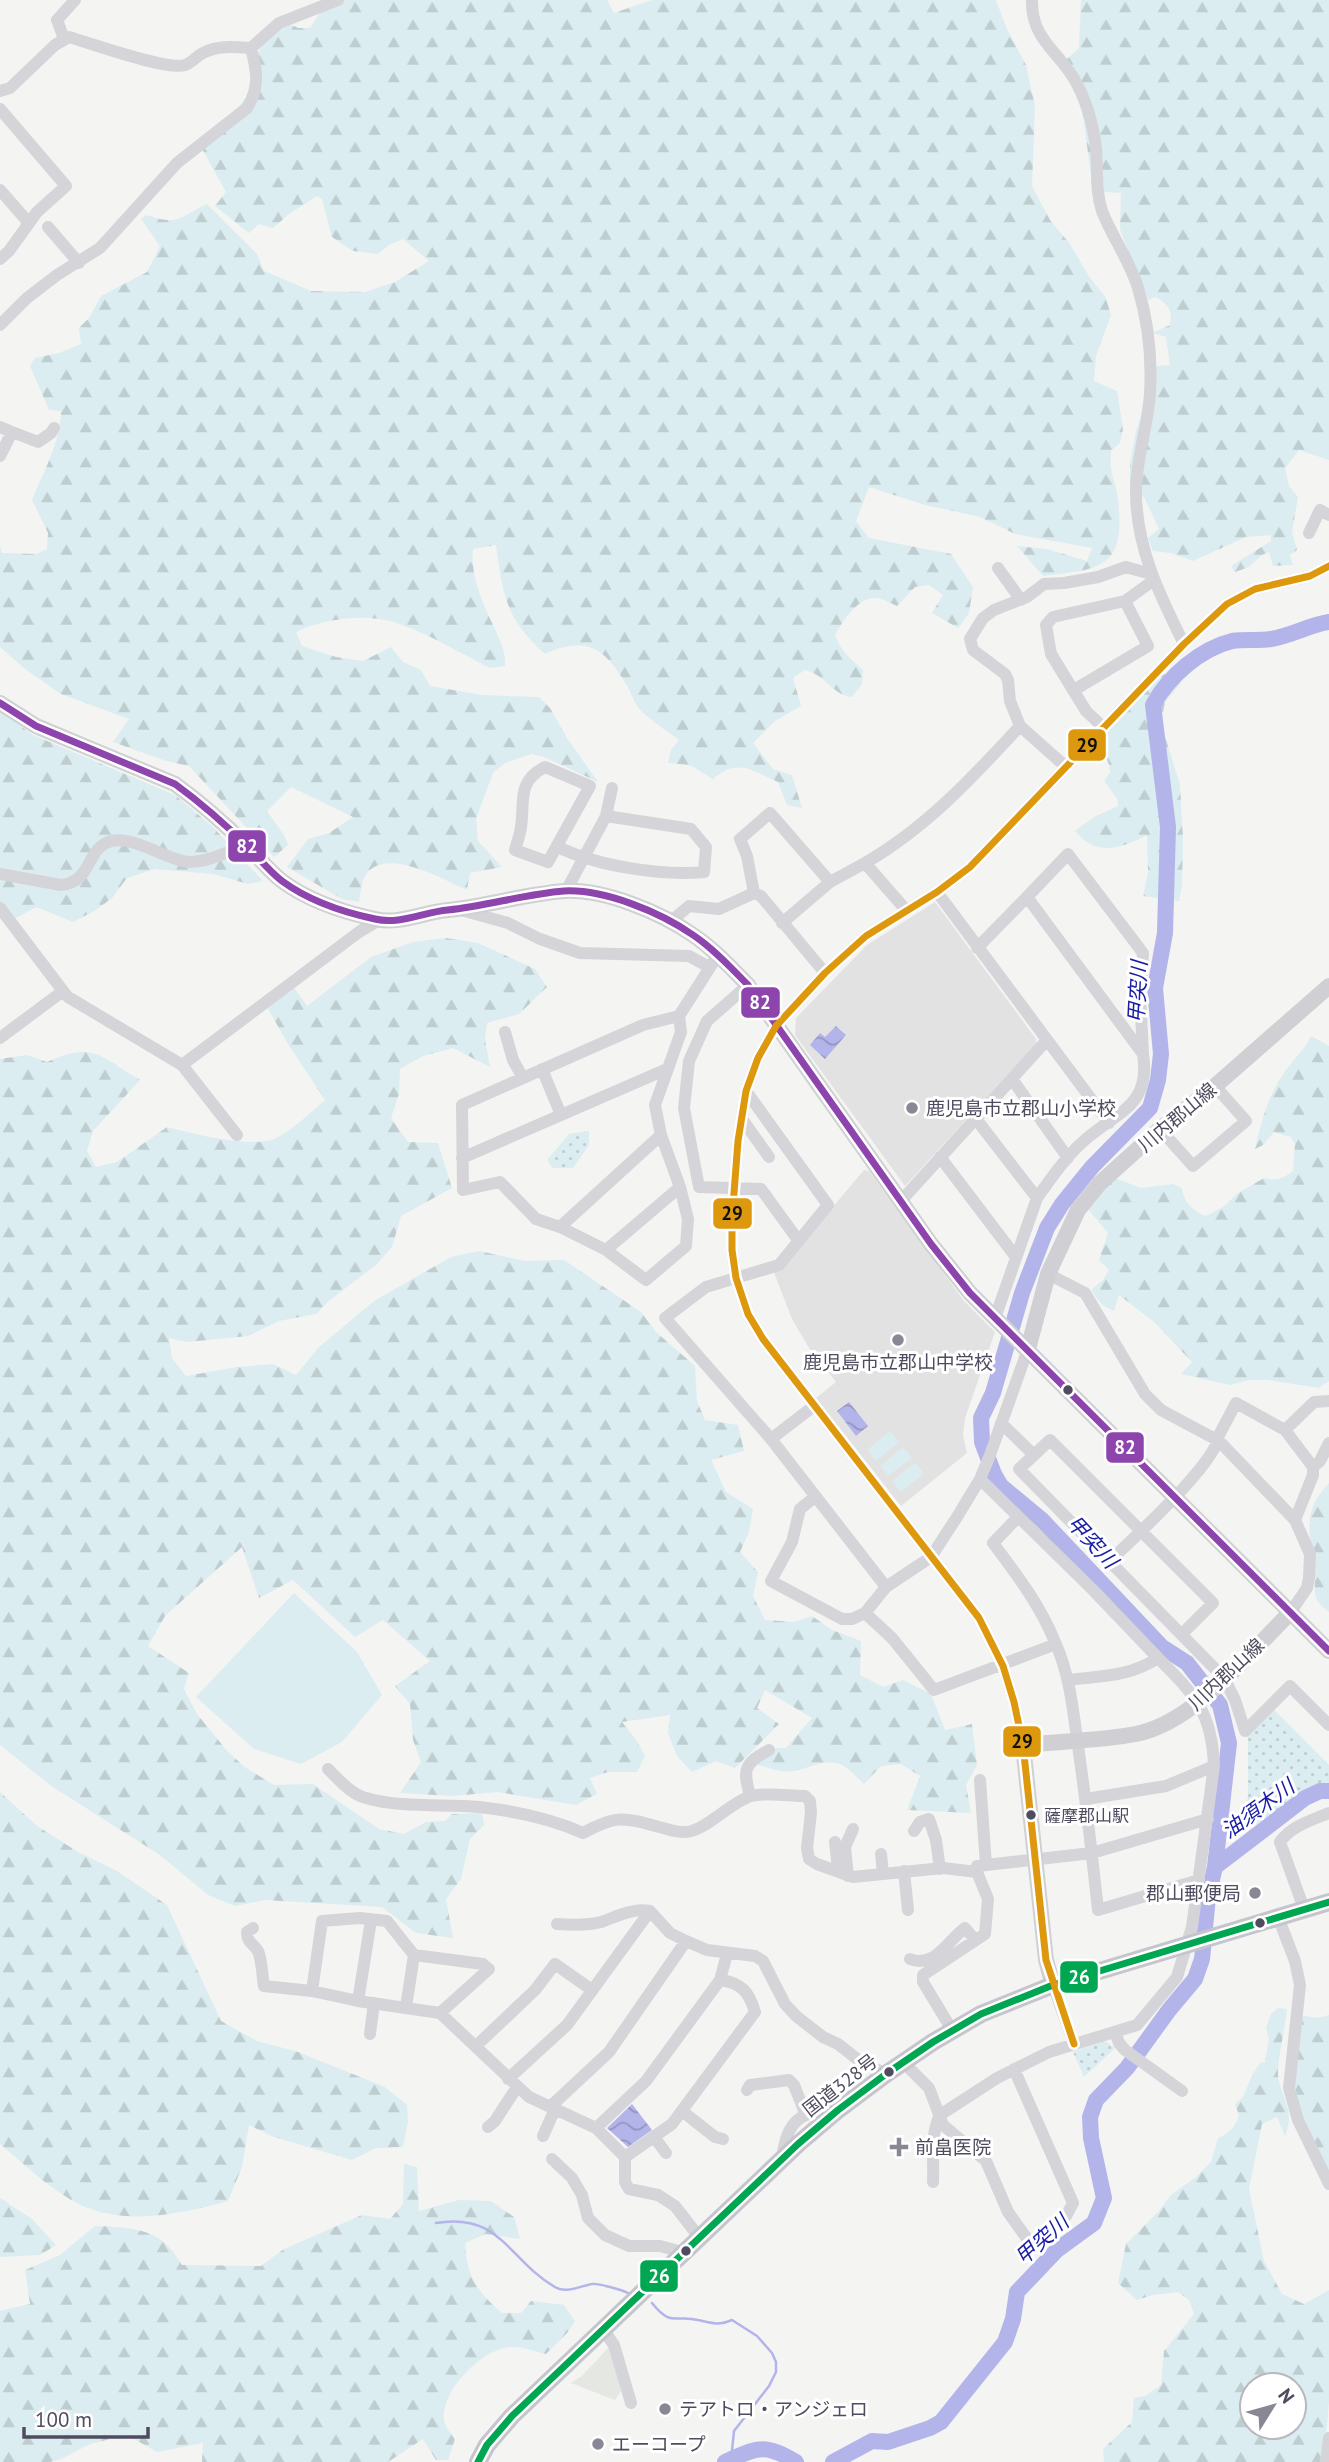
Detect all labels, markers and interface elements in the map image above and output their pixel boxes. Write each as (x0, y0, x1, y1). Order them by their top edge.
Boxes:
line badge: 29 (1067, 728, 1107, 762)
text: 29 (1076, 733, 1098, 757)
line badge: 82 (227, 829, 267, 863)
text: 82 (236, 834, 258, 858)
water label: 甲突川 (1122, 958, 1153, 1024)
line badge: 82 (740, 986, 781, 1019)
text: 82 (749, 990, 771, 1014)
street label: 川内郡山線 (1133, 1077, 1221, 1157)
place label: 鹿児島市立郡山小学校 (926, 1096, 1116, 1120)
marker: 鹿児島市立郡山小学校 (904, 1100, 920, 1116)
line badge: 29 (712, 1197, 753, 1230)
text: 29 (721, 1201, 743, 1225)
marker: 鹿児島市立郡山中学校 (890, 1332, 906, 1348)
place label: 鹿児島市立郡山中学校 (803, 1350, 993, 1374)
unlabelled marker (1061, 1383, 1075, 1397)
line badge: 82 (1105, 1431, 1145, 1464)
text: 82 (1114, 1435, 1136, 1459)
water label: 甲突川 (1061, 1509, 1125, 1575)
street label: 川内郡山線 (1183, 1633, 1269, 1715)
line badge: 29 (1002, 1725, 1042, 1758)
text: 29 (1011, 1729, 1033, 1753)
water label: 油須木川 (1216, 1772, 1301, 1844)
place label: 薩摩郡山駅 (1044, 1805, 1129, 1827)
marker: 薩摩郡山駅 (1024, 1808, 1038, 1822)
place label: 郡山郵便局 (1146, 1881, 1241, 1905)
marker: 郡山郵便局 (1247, 1885, 1263, 1901)
unlabelled marker (1253, 1916, 1267, 1930)
line badge: 26 (1059, 1960, 1099, 1994)
text: 26 (1068, 1965, 1090, 1989)
street label: 国道328号 (798, 2048, 882, 2122)
unlabelled marker (882, 2065, 896, 2079)
place label: 前畠医院 (915, 2135, 991, 2159)
marker: 前畠医院 (889, 2137, 909, 2157)
water label: 甲突川 (1009, 2207, 1076, 2271)
unlabelled marker (679, 2244, 693, 2258)
line badge: 26 (639, 2259, 679, 2293)
text: 26 (648, 2264, 670, 2288)
north arrow (1238, 2371, 1308, 2441)
text: N (1273, 2384, 1300, 2408)
scale bar (24, 2396, 149, 2440)
place label: テアトロ・アンジェロ (679, 2397, 868, 2421)
marker: テアトロ・アンジェロ (657, 2401, 673, 2417)
text: 100 m (35, 2406, 92, 2433)
place label: エーコープ (612, 2432, 706, 2456)
marker: エーコープ (590, 2436, 606, 2452)

